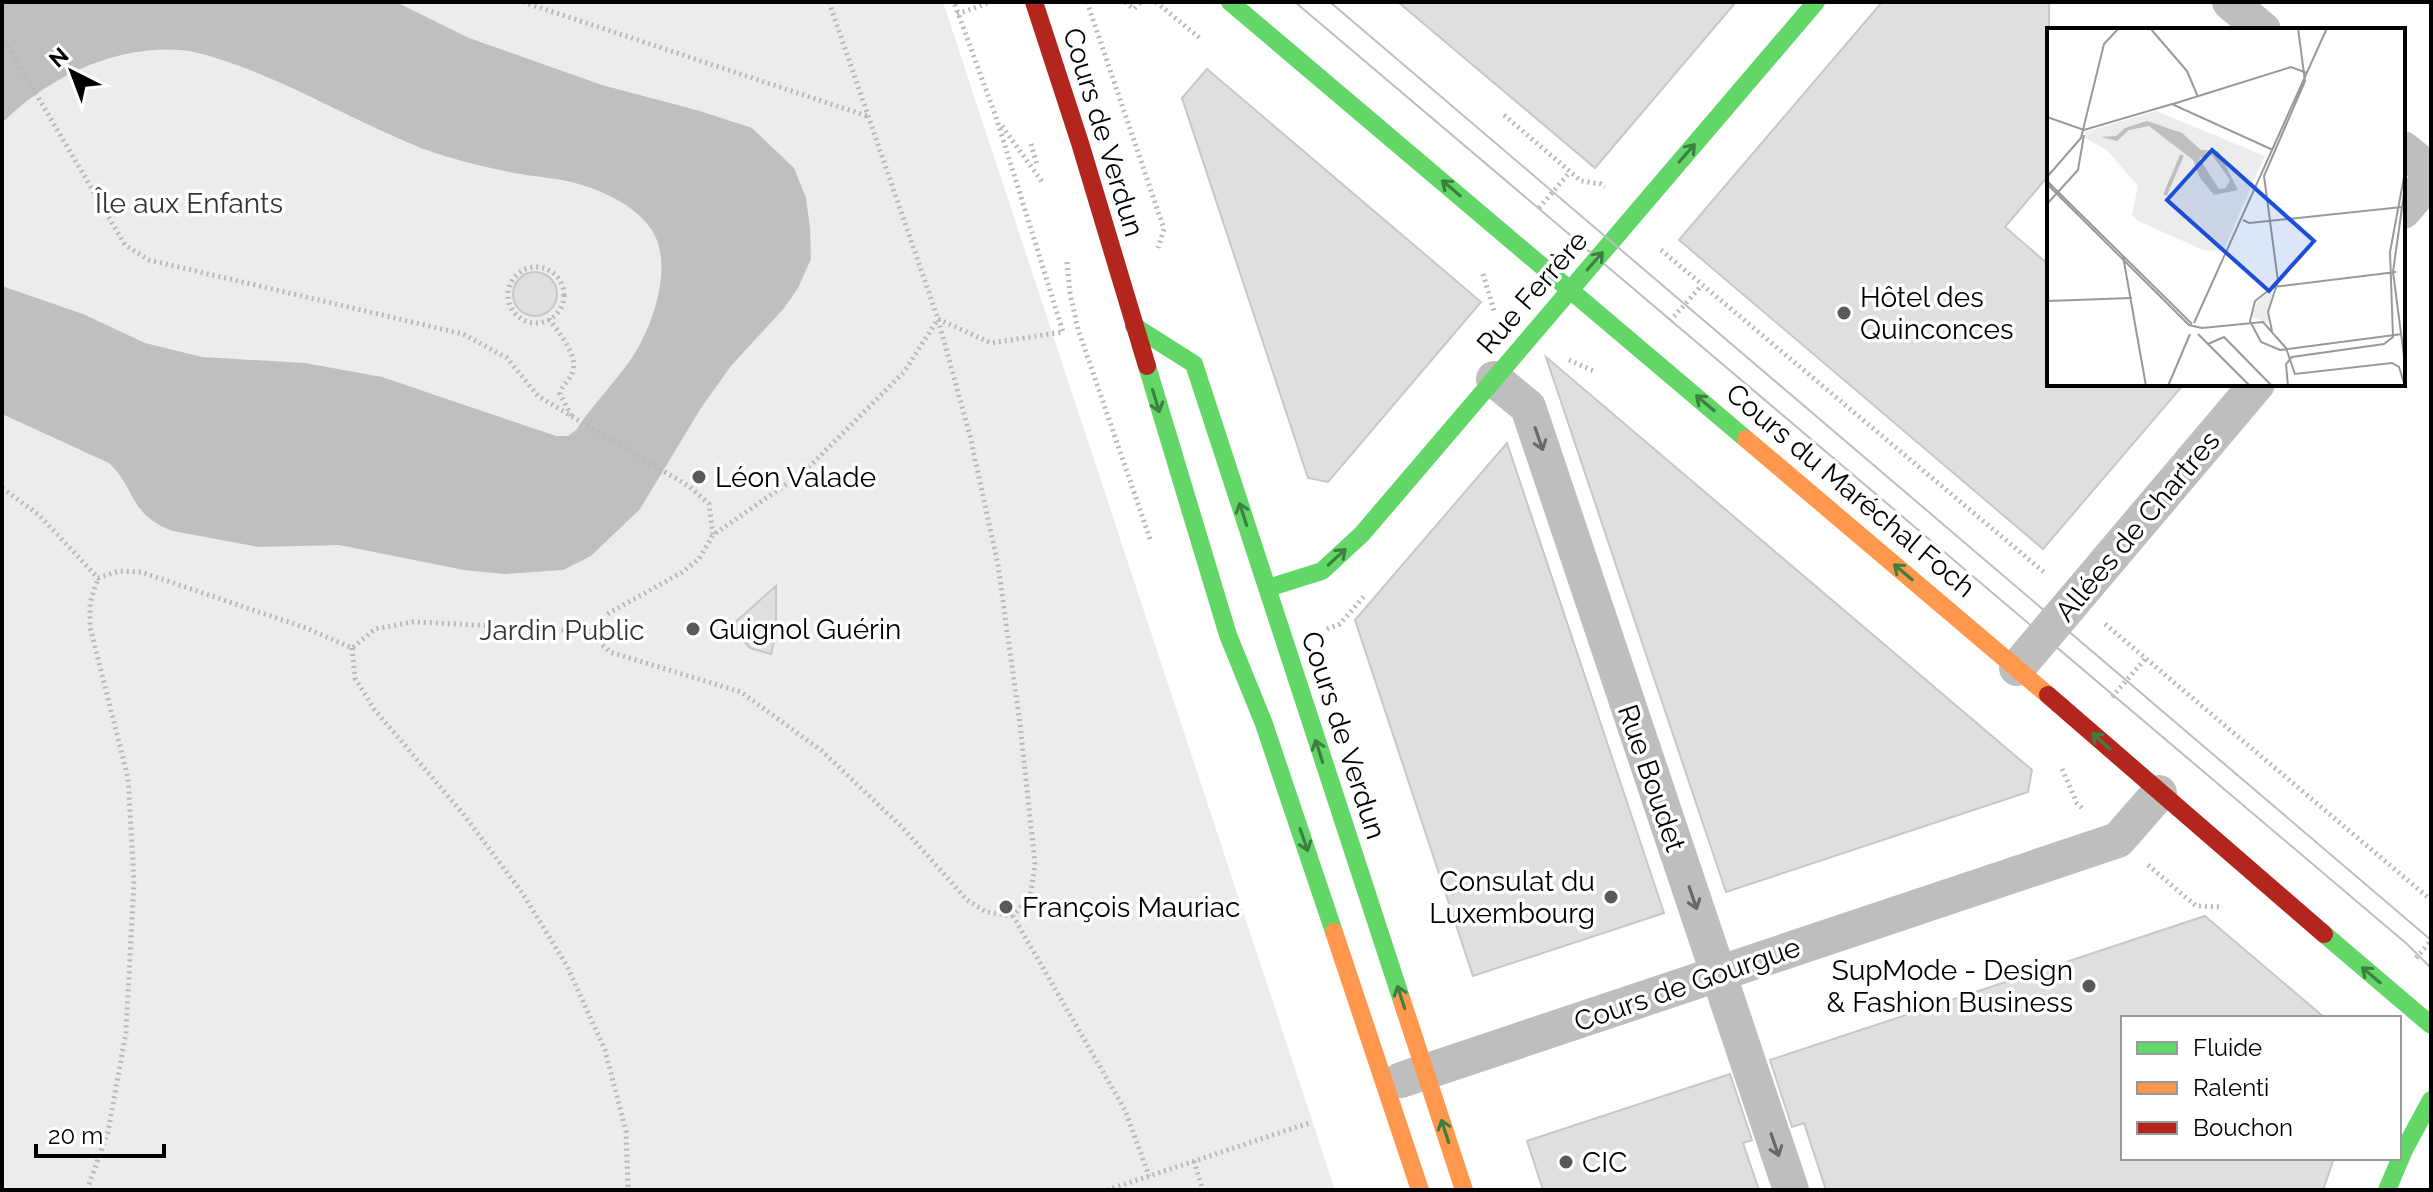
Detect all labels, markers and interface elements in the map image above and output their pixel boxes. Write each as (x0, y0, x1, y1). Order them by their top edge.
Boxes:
street label: Cours de Verdun (1056, 24, 1151, 240)
inset map (2047, 28, 2405, 386)
north arrow (32, 32, 112, 112)
text: N (44, 42, 74, 72)
one-way arrow (1678, 143, 1696, 164)
one-way arrow (1441, 179, 1462, 197)
park label: Île aux Enfants (95, 187, 283, 220)
street label: Rue Ferrère (1470, 224, 1595, 360)
one-way arrow (1586, 251, 1604, 271)
place label: Hôtel des Quinconces (1860, 281, 2013, 346)
marker: Hôtel des Quinconces (1835, 304, 1853, 322)
street label: Cours du Maréchal Foch (1720, 377, 1982, 604)
one-way arrow (1150, 388, 1165, 413)
one-way arrow (1696, 394, 1716, 412)
street label: Allées de Chartres (2048, 425, 2227, 628)
one-way arrow (1532, 426, 1547, 451)
place label: Léon Valade (715, 461, 876, 494)
marker: Léon Valade (690, 468, 708, 486)
one-way arrow (1235, 502, 1250, 527)
one-way arrow (1327, 548, 1347, 566)
one-way arrow (1894, 563, 1914, 581)
place label: Guignol Guérin (709, 613, 901, 646)
park label: Jardin Public (479, 614, 645, 647)
marker: Guignol Guérin (684, 620, 702, 638)
street label: Cours de Verdun (1294, 627, 1393, 843)
street label: Rue Boudet (1611, 700, 1692, 857)
one-way arrow (2091, 732, 2111, 750)
one-way arrow (1311, 738, 1326, 763)
one-way arrow (1297, 827, 1312, 852)
place label: Consulat du Luxembourg (1429, 865, 1595, 930)
one-way arrow (1686, 885, 1701, 910)
marker: Consulat du Luxembourg (1602, 888, 1620, 906)
place label: François Mauriac (1022, 891, 1240, 924)
marker: François Mauriac (997, 898, 1015, 916)
street label: Cours de Gourgue (1570, 930, 1805, 1039)
place label: SupMode - Design & Fashion Business (1826, 954, 2073, 1019)
one-way arrow (2362, 966, 2382, 984)
marker: SupMode - Design & Fashion Business (2080, 977, 2098, 995)
one-way arrow (1393, 985, 1408, 1010)
legend (2121, 1016, 2401, 1160)
text: Fluide (2193, 1033, 2262, 1062)
text: Ralenti (2193, 1073, 2269, 1102)
scale bar (36, 1108, 164, 1158)
text: Bouchon (2193, 1113, 2293, 1142)
one-way arrow (1436, 1118, 1451, 1143)
text: 20 m (48, 1121, 103, 1150)
one-way arrow (1769, 1132, 1784, 1157)
place label: CIC (1582, 1146, 1627, 1179)
marker: CIC (1557, 1153, 1575, 1171)

